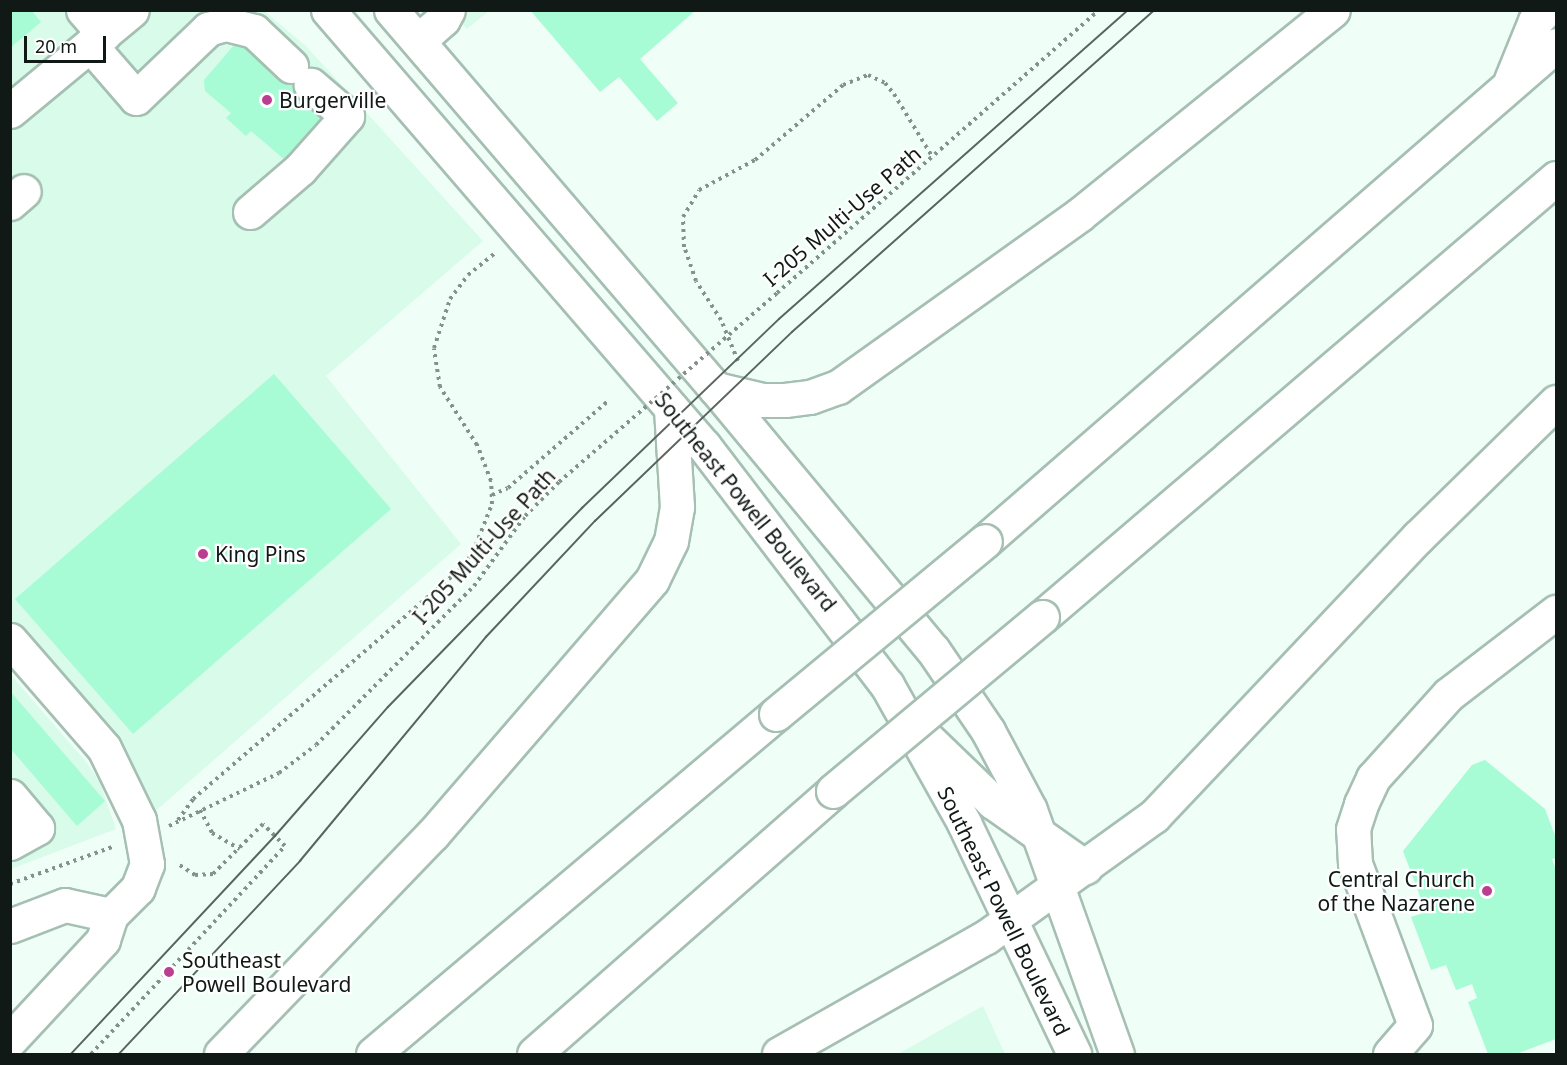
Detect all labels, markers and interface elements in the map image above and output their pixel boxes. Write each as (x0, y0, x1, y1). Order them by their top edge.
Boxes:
scale bar (27, 24, 110, 62)
text: 20 m (35, 34, 77, 58)
place label: Burgerville (279, 87, 386, 113)
marker: Burgerville (260, 93, 274, 107)
street label: I-205 Multi-Use Path (758, 141, 926, 291)
street label: Southeast Powell Boulevard (650, 388, 842, 616)
street label: I-205 Multi-Use Path (408, 463, 560, 629)
place label: King Pins (215, 541, 306, 567)
marker: King Pins (196, 547, 210, 561)
street label: Southeast Powell Boulevard (933, 782, 1075, 1040)
place label: Central Church of the Nazarene (1317, 866, 1475, 916)
marker: Central Church of the Nazarene (1480, 884, 1494, 898)
place label: Southeast Powell Boulevard (182, 947, 351, 997)
marker: Southeast Powell Boulevard (160, 963, 178, 981)

